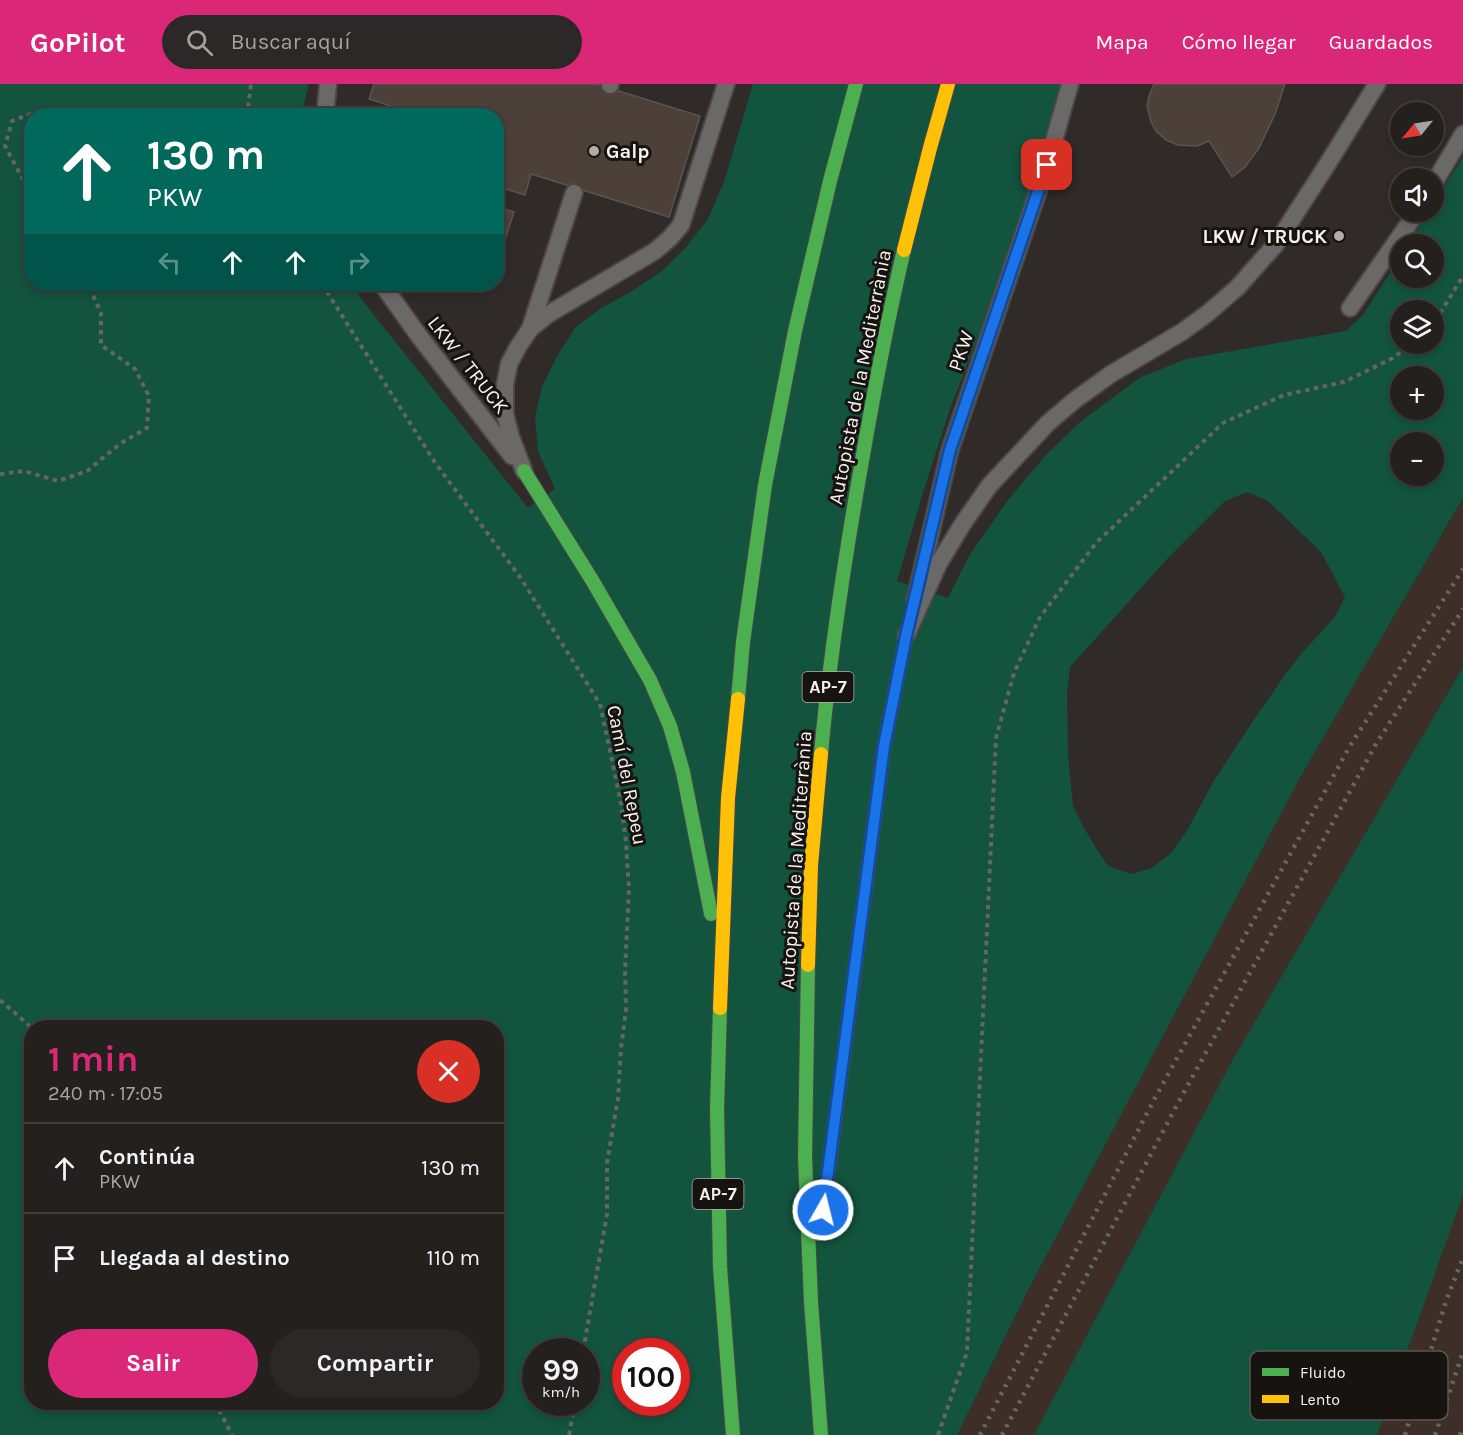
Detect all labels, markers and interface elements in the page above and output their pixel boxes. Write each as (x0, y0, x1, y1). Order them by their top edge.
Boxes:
search box (162, 15, 582, 69)
text: GoPilot (30, 26, 126, 59)
icon: search (183, 26, 216, 59)
text: Buscar aquí (231, 29, 351, 55)
text: Mapa (1095, 30, 1149, 54)
text: Cómo llegar (1182, 30, 1296, 54)
text: Guardados (1329, 30, 1433, 54)
north arrow (1390, 102, 1444, 156)
map controls (1390, 102, 1444, 486)
text: 130 m (147, 130, 265, 180)
icon: ahead (48, 132, 126, 210)
pin (1021, 139, 1072, 190)
place label: Galp (606, 140, 650, 163)
marker: Galp (587, 144, 601, 158)
icon: arrive (1030, 148, 1063, 181)
button: sound (1390, 168, 1444, 222)
text: PKW (147, 181, 203, 213)
place label: LKW / TRUCK (1203, 225, 1327, 248)
marker: LKW / TRUCK (1332, 229, 1346, 243)
button: search (1390, 234, 1444, 288)
icon: left (153, 246, 186, 279)
icon: ahead (216, 246, 249, 279)
icon: ahead (279, 246, 312, 279)
icon: right (342, 246, 375, 279)
street label: Autopista de la Mediterrània (824, 248, 896, 506)
button: layers (1390, 300, 1444, 354)
street label: LKW / TRUCK (423, 312, 513, 418)
street label: PKW (943, 328, 979, 374)
button: + (1390, 366, 1444, 420)
button: − (1390, 432, 1444, 486)
road number: AP-7 (802, 672, 854, 702)
street label: Camí del Repeu (602, 703, 652, 847)
street label: Autopista de la Mediterrània (775, 730, 817, 990)
text: 1 min (48, 1038, 138, 1080)
button: close (417, 1040, 480, 1103)
text: 240 m · 17:05 (48, 1082, 163, 1105)
text: Continúa (99, 1144, 195, 1170)
icon: ahead (48, 1152, 81, 1185)
text: 130 m (421, 1155, 480, 1181)
text: PKW (99, 1170, 140, 1193)
position arrow (791, 1178, 855, 1242)
road number: AP-7 (692, 1179, 744, 1209)
icon: arrive (48, 1242, 81, 1275)
text: Llegada al destino (99, 1245, 290, 1271)
text: 110 m (427, 1245, 480, 1271)
button: Salir (48, 1329, 258, 1398)
button: Compartir (270, 1329, 480, 1398)
speed limit sign: 100 (612, 1338, 690, 1416)
legend (1250, 1351, 1448, 1420)
text: 99 (543, 1352, 579, 1388)
text: Fluido (1300, 1363, 1346, 1382)
text: km/h (542, 1383, 580, 1401)
text: Lento (1300, 1390, 1340, 1409)

